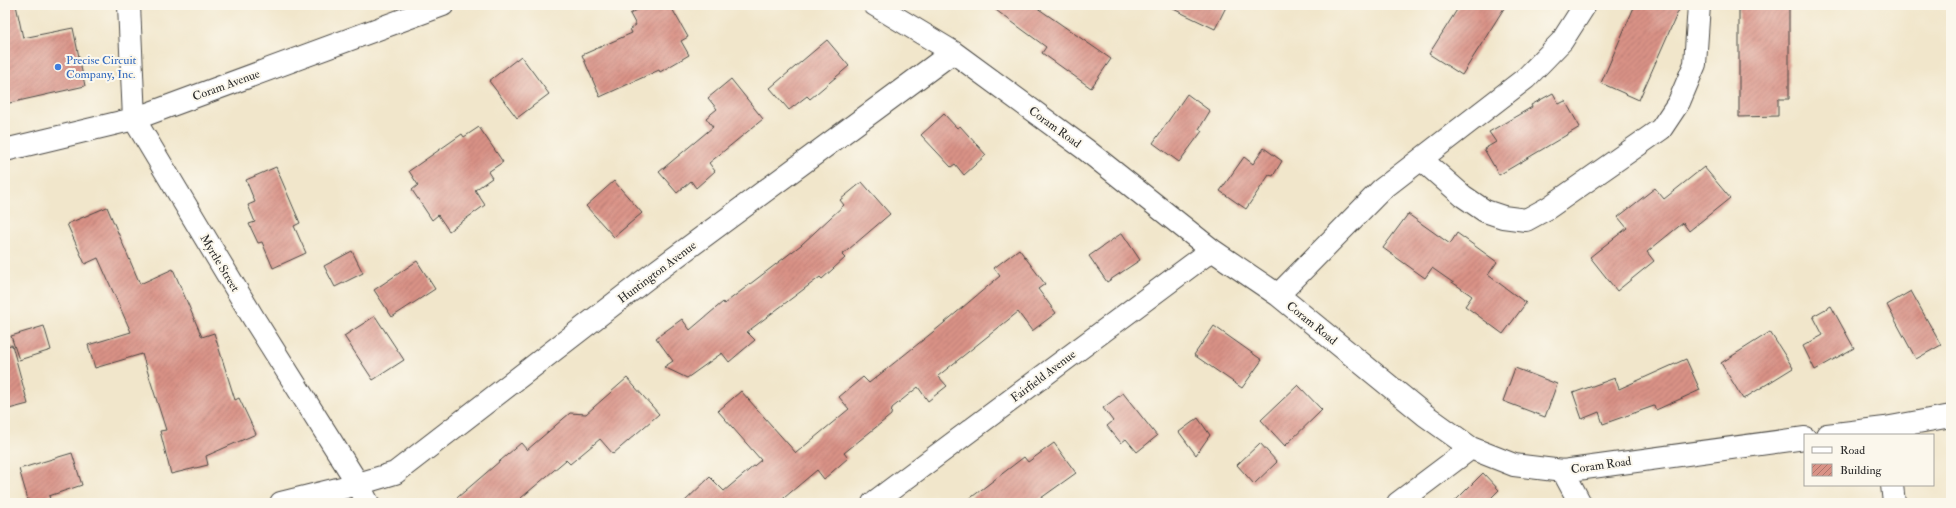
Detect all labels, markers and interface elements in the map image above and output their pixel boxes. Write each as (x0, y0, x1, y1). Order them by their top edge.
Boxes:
place label: Precise Circuit Company, Inc. (66, 53, 137, 82)
marker: Precise Circuit Company, Inc. (53, 62, 63, 72)
street label: Coram Avenue (190, 66, 262, 105)
street label: Coram Road (1026, 103, 1084, 151)
street label: Myrtle Street (197, 232, 243, 295)
street label: Huntington Avenue (615, 238, 699, 307)
street label: Coram Road (1283, 298, 1340, 348)
street label: Fairfield Avenue (1008, 347, 1079, 406)
legend (1804, 434, 1934, 486)
text: Road (1840, 443, 1865, 458)
street label: Coram Road (1570, 454, 1632, 477)
text: Building (1840, 463, 1883, 478)

